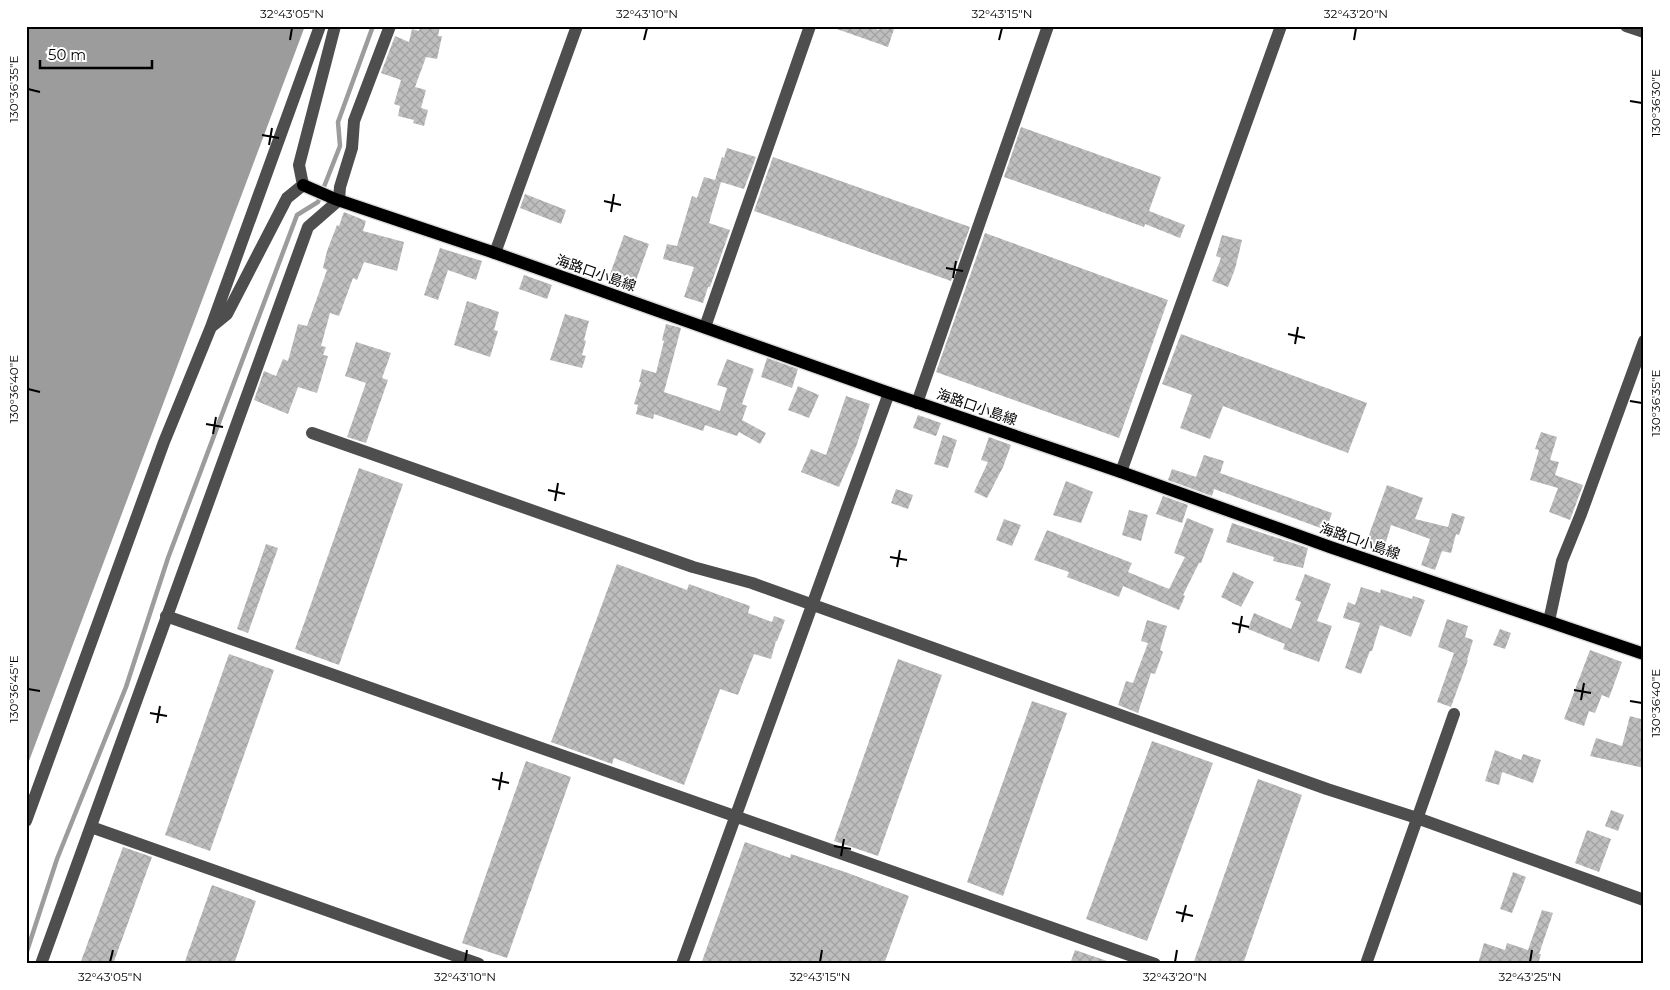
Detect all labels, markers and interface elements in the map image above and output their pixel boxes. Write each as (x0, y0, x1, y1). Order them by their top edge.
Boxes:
text: 32°43'05"N (260, 6, 324, 21)
text: 32°43'10"N (616, 6, 678, 21)
text: 32°43'15"N (972, 6, 1032, 21)
text: 32°43'20"N (1324, 6, 1388, 21)
scale bar (40, 38, 152, 70)
text: 50 m (48, 45, 86, 64)
text: 130°36'35"E (6, 56, 21, 122)
text: 130°36'30"E (1648, 69, 1663, 137)
street label: 海路口小島線 (553, 251, 639, 295)
text: 130°36'40"E (6, 355, 21, 423)
text: 130°36'35"E (1648, 370, 1663, 436)
street label: 海路口小島線 (934, 385, 1020, 429)
street label: 海路口小島線 (1317, 519, 1403, 563)
text: 130°36'45"E (6, 655, 21, 723)
text: 130°36'40"E (1648, 669, 1663, 737)
text: 32°43'05"N (78, 969, 142, 984)
text: 32°43'10"N (434, 969, 496, 984)
text: 32°43'15"N (790, 969, 850, 984)
text: 32°43'20"N (1143, 969, 1207, 984)
text: 32°43'25"N (1498, 969, 1562, 984)

